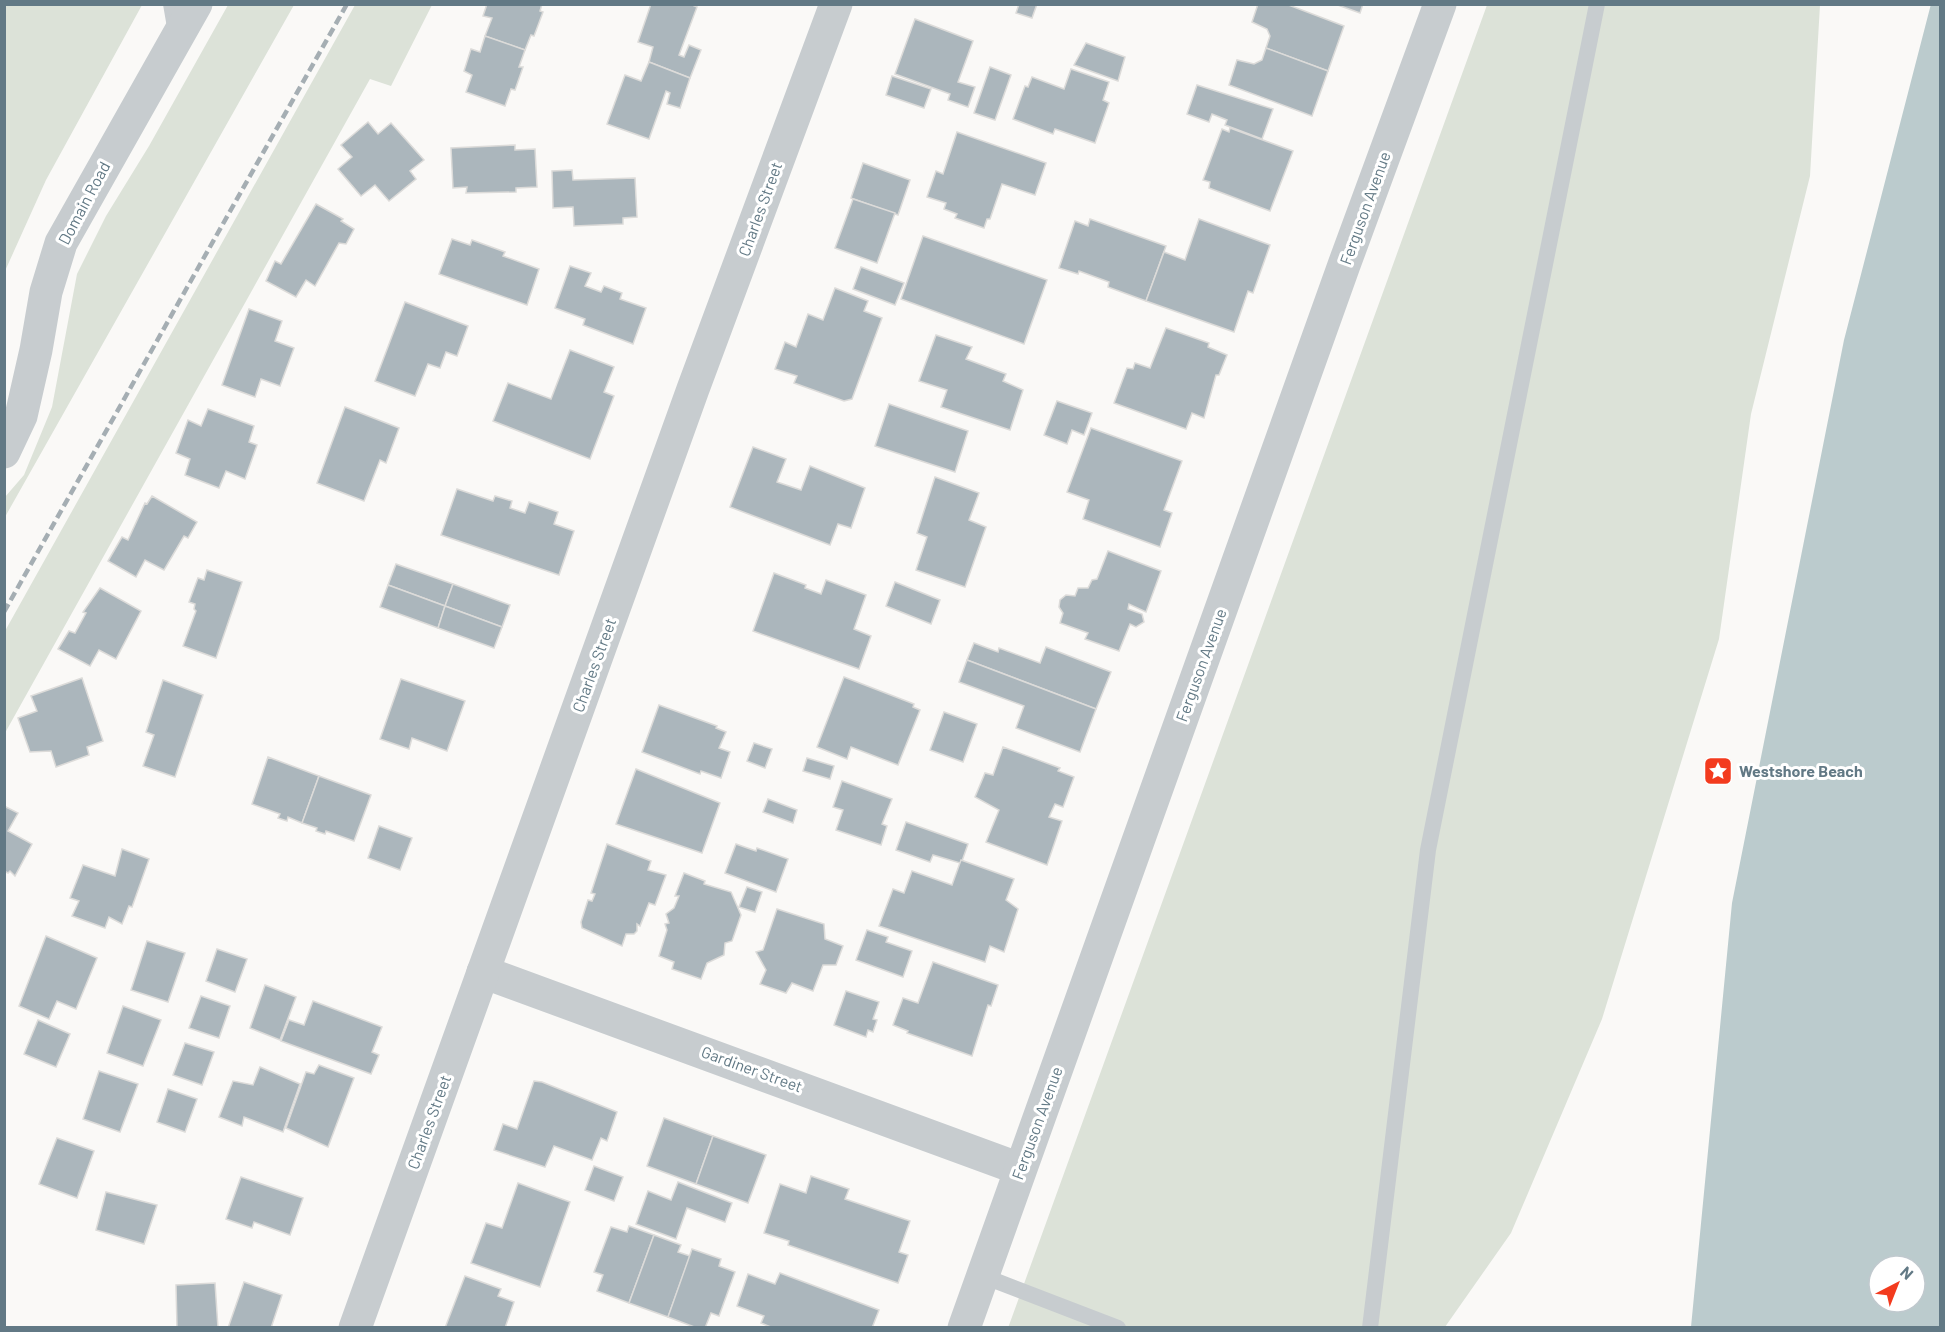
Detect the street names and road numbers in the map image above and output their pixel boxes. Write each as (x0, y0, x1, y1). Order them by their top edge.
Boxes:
street label: Ferguson Avenue (1335, 149, 1394, 267)
street label: Domain Road (54, 158, 113, 248)
street label: Charles Street (734, 159, 785, 259)
street label: Ferguson Avenue (1171, 606, 1230, 724)
street label: Charles Street (568, 615, 619, 715)
street label: Gardiner Street (699, 1041, 805, 1096)
street label: Ferguson Avenue (1007, 1064, 1066, 1182)
street label: Charles Street (403, 1072, 454, 1172)

